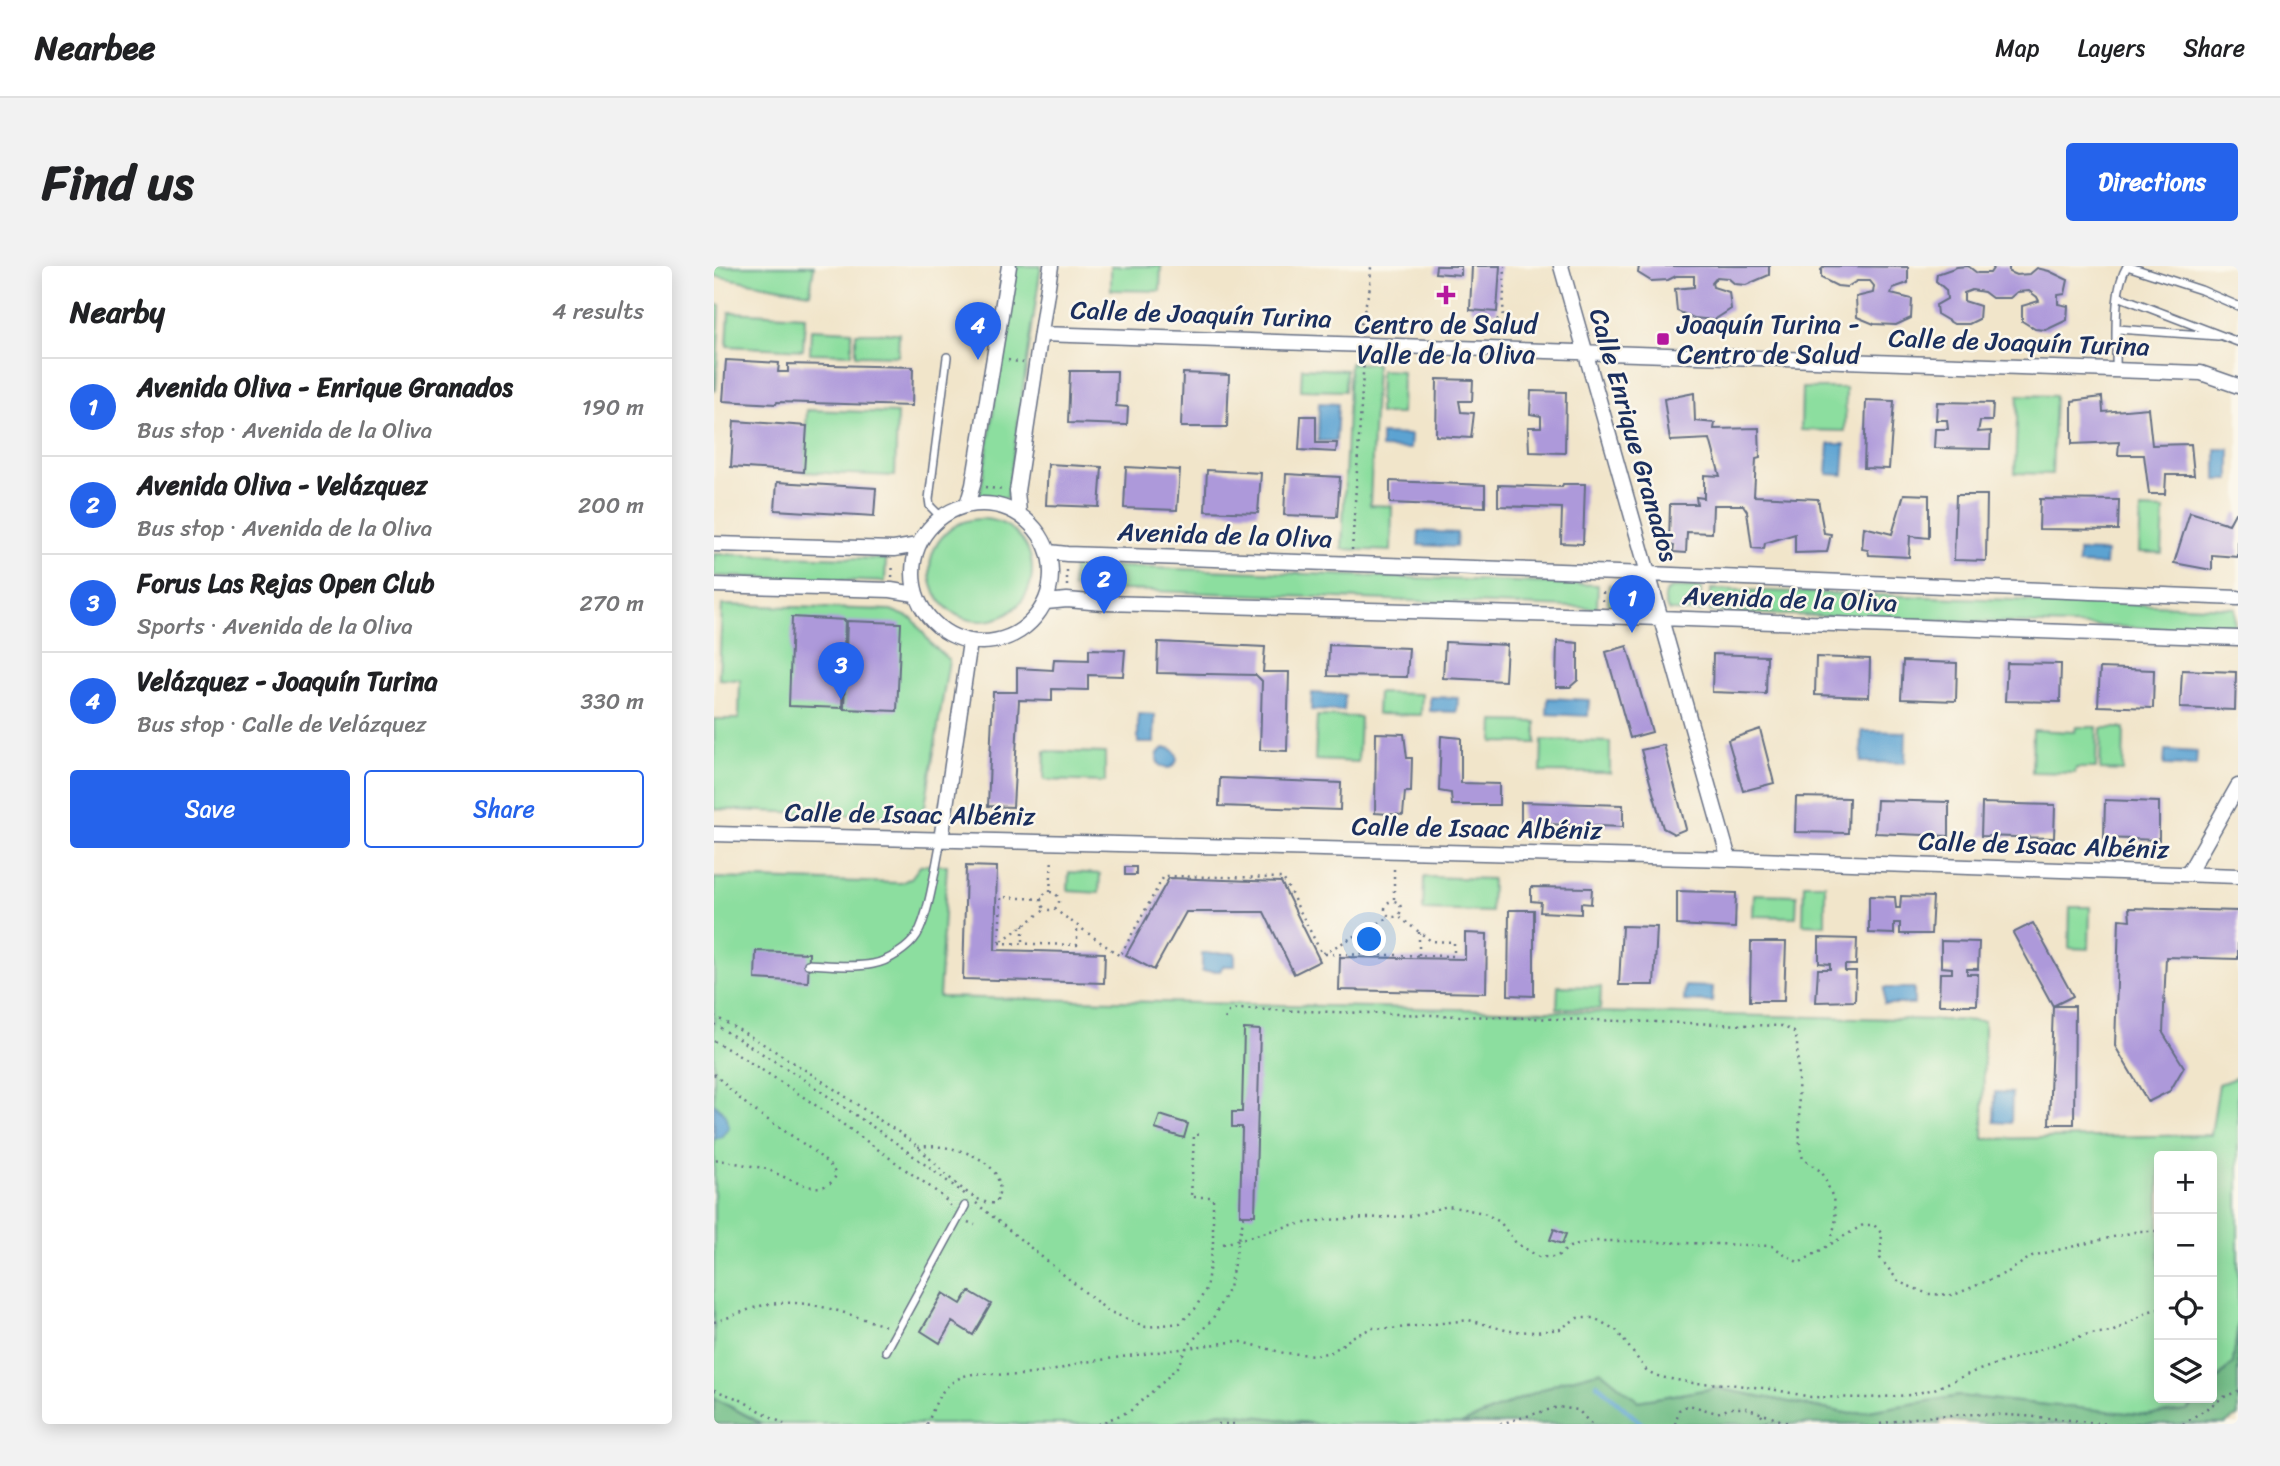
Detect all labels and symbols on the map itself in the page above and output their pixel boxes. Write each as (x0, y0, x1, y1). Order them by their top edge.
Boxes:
marker: Centro de Salud Valle de la Oliva (1436, 285, 1456, 305)
street label: Calle de Joaquín Turina (1070, 286, 1332, 342)
place label: Centro de Salud Valle de la Oliva (1354, 301, 1540, 377)
place label: Joaquín Turina - Centro de Salud (1676, 301, 1862, 377)
pin: 4 (955, 302, 1001, 360)
street label: Calle Enrique Granados (1576, 303, 1692, 568)
street label: Calle de Joaquín Turina (1888, 314, 2150, 370)
marker: Joaquín Turina - Centro de Salud (1655, 331, 1671, 347)
street label: Avenida de la Oliva (1116, 508, 1333, 562)
pin: 2 (1081, 556, 1127, 614)
street label: Avenida de la Oliva (1681, 572, 1898, 626)
pin: 1 (1609, 575, 1655, 633)
pin: 3 (818, 642, 864, 700)
street label: Calle de Isaac Albéniz (784, 789, 1036, 839)
street label: Calle de Isaac Albéniz (1351, 803, 1603, 853)
street label: Calle de Isaac Albéniz (1918, 818, 2171, 872)
your location (1352, 922, 1386, 956)

